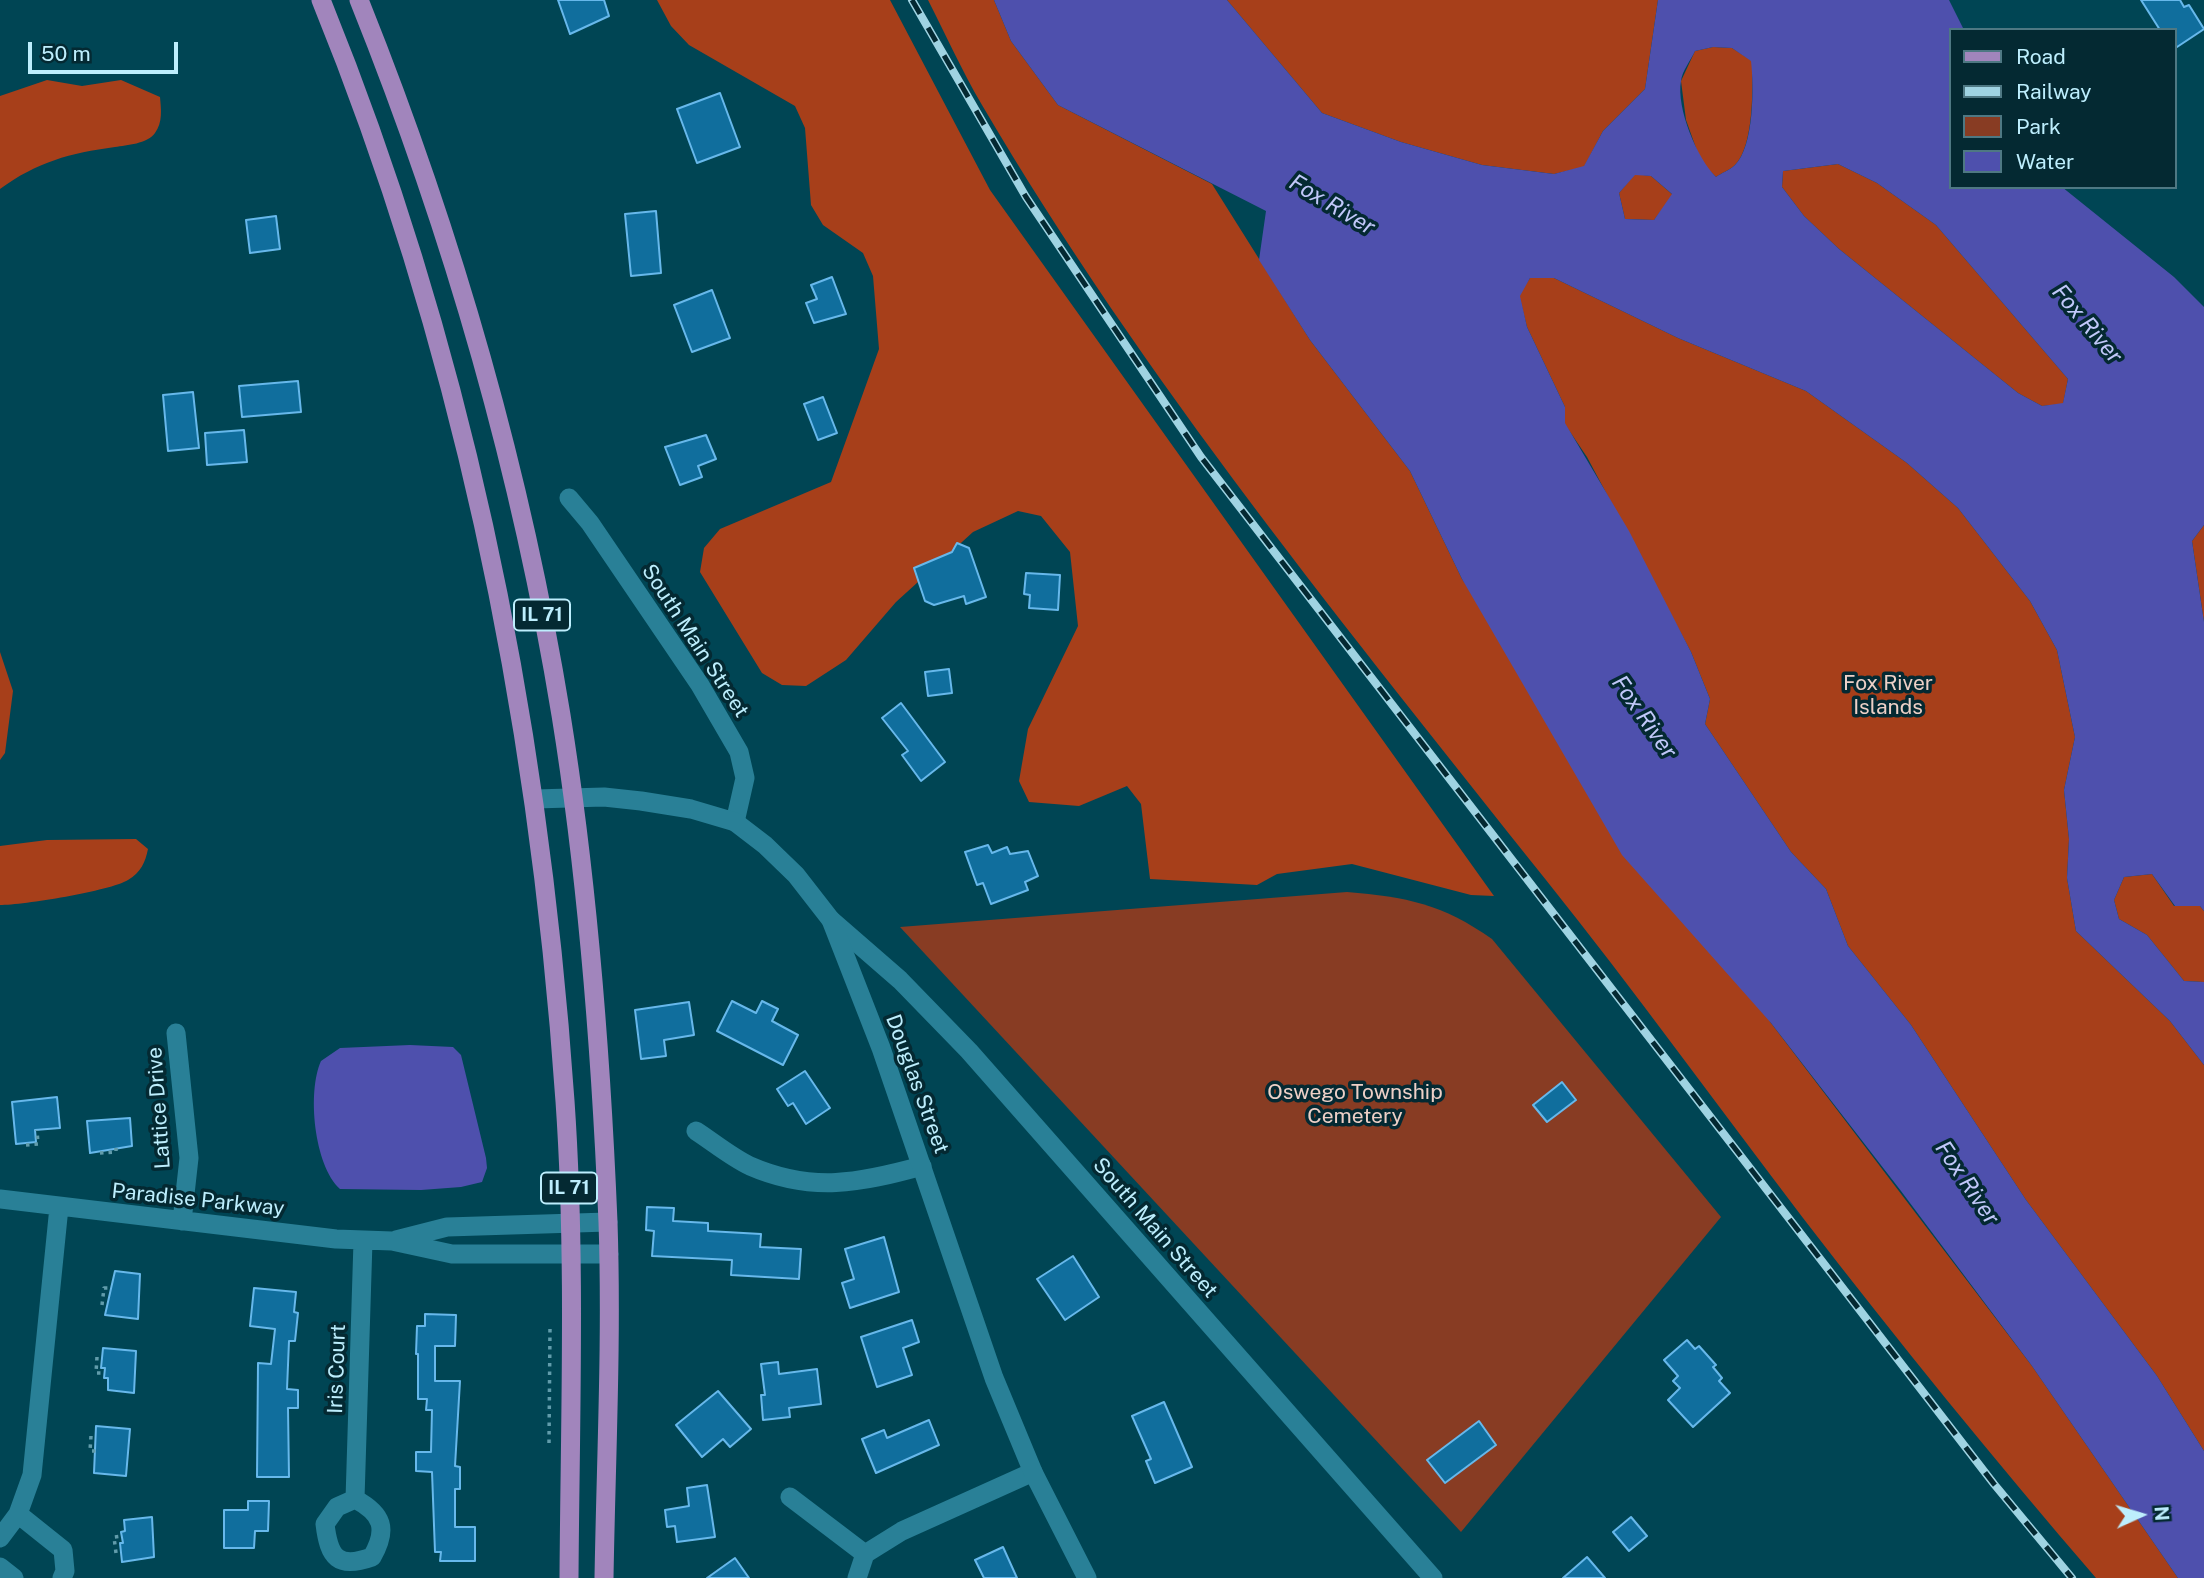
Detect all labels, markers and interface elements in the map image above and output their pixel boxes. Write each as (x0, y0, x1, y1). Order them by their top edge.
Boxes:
scale bar (32, 28, 182, 72)
legend (1948, 28, 2176, 189)
text: 50 m (41, 41, 91, 66)
text: Road (2016, 44, 2066, 69)
text: Railway (2016, 79, 2092, 104)
text: Park (2016, 114, 2061, 139)
text: Water (2016, 149, 2074, 174)
water label: Fox River (1284, 169, 1380, 241)
water label: Fox River (2046, 279, 2128, 369)
street label: South Main Street (636, 560, 754, 722)
road number: IL 71 (514, 600, 570, 630)
water label: Fox River (1605, 670, 1683, 764)
park label: Fox River Islands (1843, 671, 1933, 721)
street label: Douglas Street (880, 1011, 954, 1157)
street label: Lattice Drive (142, 1046, 176, 1170)
park label: Oswego Township Cemetery (1267, 1080, 1443, 1130)
water label: Fox River (1929, 1136, 2005, 1230)
street label: South Main Street (1087, 1153, 1223, 1303)
road number: IL 71 (541, 1172, 597, 1204)
street label: Paradise Parkway (110, 1178, 286, 1222)
street label: Iris Court (323, 1324, 351, 1414)
north arrow (2106, 1480, 2176, 1550)
text: N (2150, 1505, 2173, 1522)

